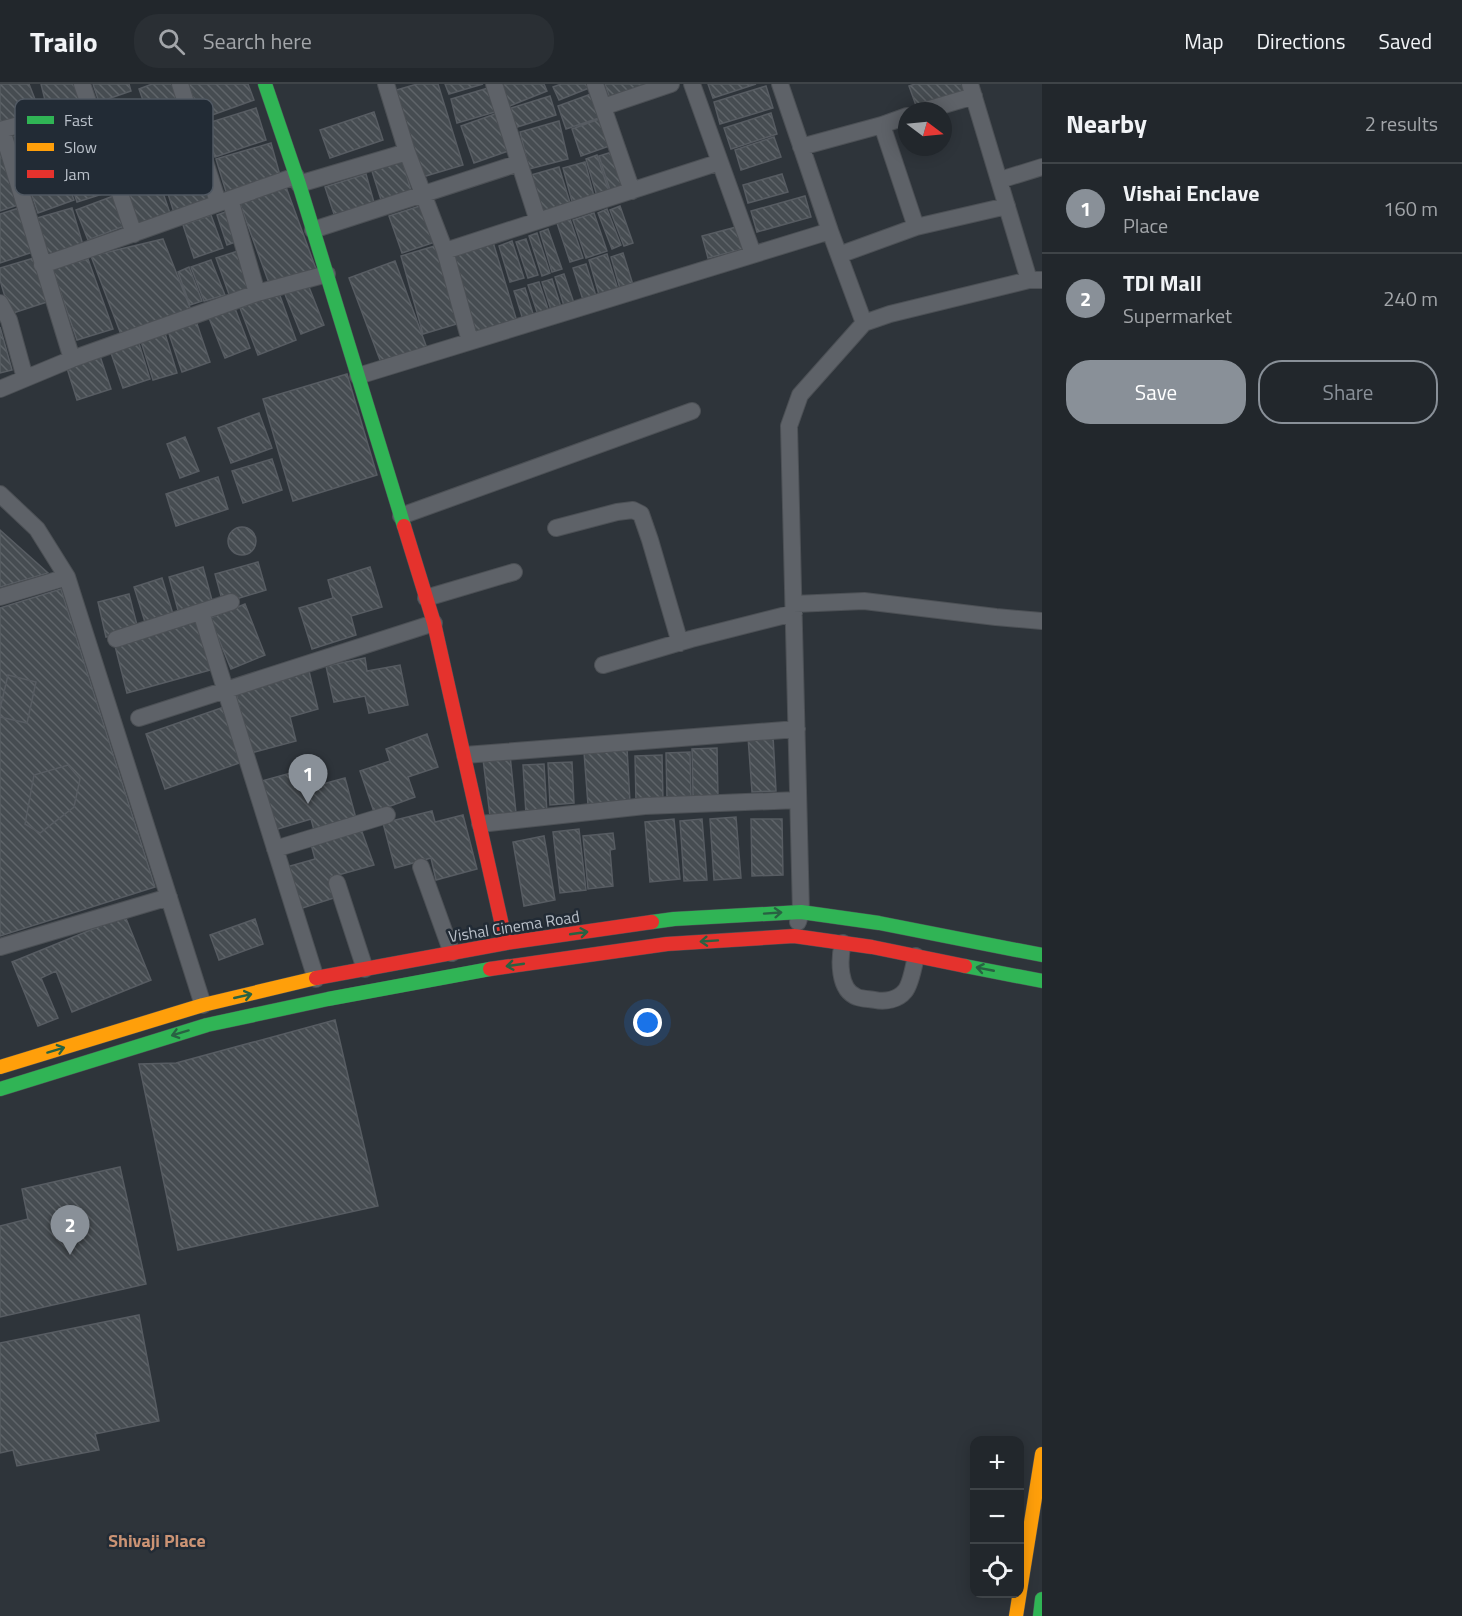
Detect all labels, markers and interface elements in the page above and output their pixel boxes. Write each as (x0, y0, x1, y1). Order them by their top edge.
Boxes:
search box (134, 14, 554, 68)
text: Trailo (30, 20, 98, 63)
text: Search here (203, 24, 312, 58)
icon: search (155, 25, 188, 58)
text: Map (1184, 25, 1224, 57)
text: Directions (1257, 25, 1346, 57)
text: Saved (1379, 25, 1432, 57)
legend (15, 99, 213, 195)
north arrow (898, 102, 952, 156)
text: Nearby (1066, 104, 1147, 143)
text: Fast (64, 108, 93, 132)
text: 2 results (1365, 108, 1438, 139)
text: Slow (64, 135, 97, 159)
text: Jam (64, 162, 90, 186)
text: Vishai Enclave (1123, 176, 1260, 210)
text: 1 (1080, 193, 1091, 224)
text: 160 m (1383, 193, 1438, 224)
text: Place (1123, 210, 1168, 241)
text: TDI Mall (1123, 266, 1202, 300)
text: 2 (1080, 283, 1091, 314)
text: 240 m (1383, 283, 1438, 314)
text: Supermarket (1123, 300, 1232, 331)
button: Save (1066, 360, 1246, 424)
button: Share (1258, 360, 1438, 424)
pin: 1 (288, 754, 328, 804)
street label: Vishal Cinema Road (447, 904, 581, 948)
one-way arrow (762, 908, 782, 919)
one-way arrow (569, 927, 588, 938)
one-way arrow (699, 936, 719, 947)
one-way arrow (506, 959, 526, 970)
one-way arrow (975, 963, 995, 974)
one-way arrow (233, 989, 252, 1001)
your location (633, 1008, 662, 1037)
one-way arrow (171, 1028, 190, 1039)
one-way arrow (46, 1044, 65, 1055)
pin: 2 (50, 1206, 90, 1255)
map controls (970, 1436, 1024, 1598)
button: + (970, 1436, 1024, 1490)
button: − (970, 1490, 1024, 1544)
district label: Shivaji Place (108, 1527, 206, 1554)
button: locate (970, 1544, 1024, 1598)

